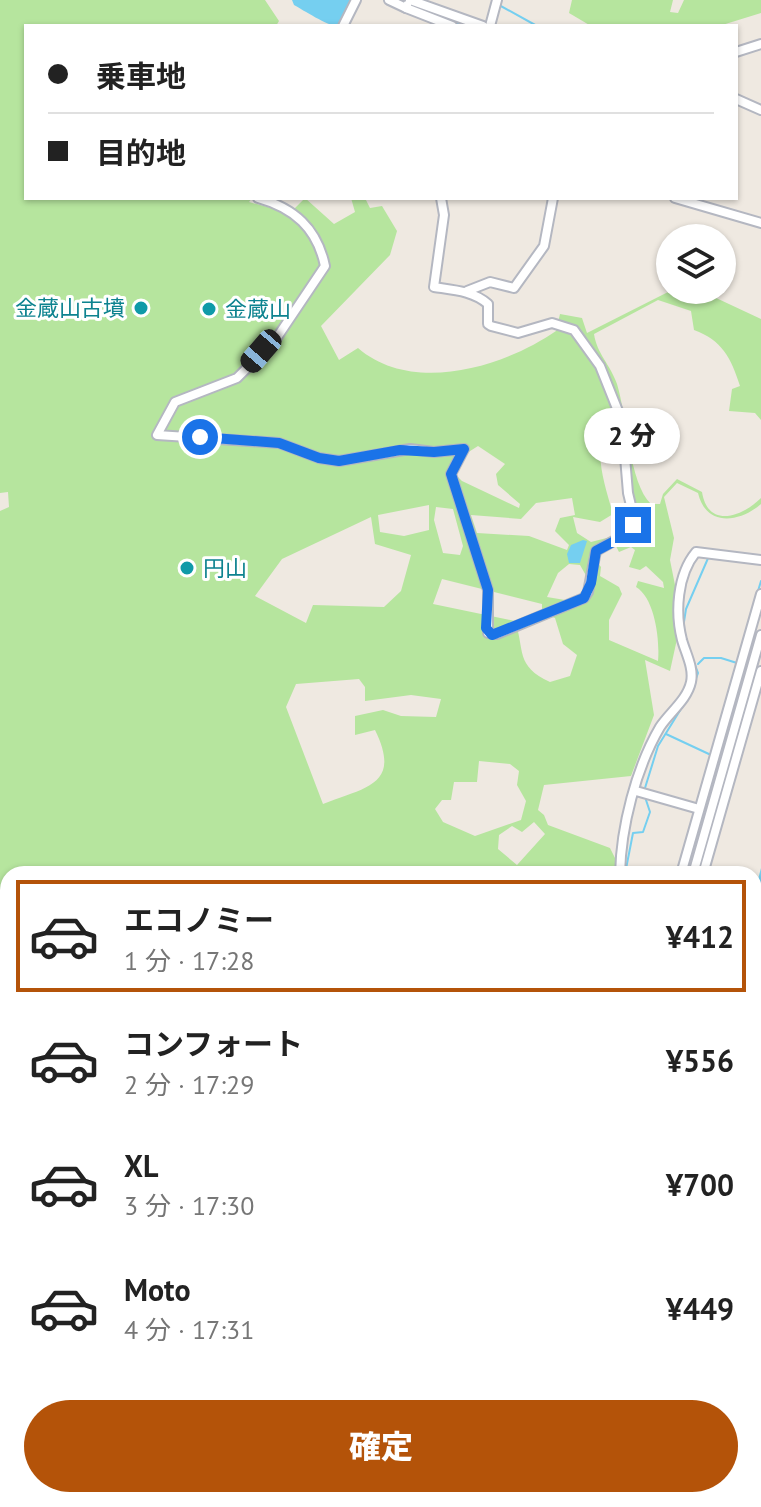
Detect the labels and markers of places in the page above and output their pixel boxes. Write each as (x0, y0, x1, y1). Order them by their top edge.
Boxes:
place label: 金蔵山古墳 (15, 294, 125, 322)
place label: 金蔵山 (225, 295, 291, 323)
marker: 金蔵山古墳 (132, 299, 150, 317)
marker: 金蔵山 (200, 300, 218, 318)
place label: 円山 (203, 554, 247, 582)
marker: 円山 (178, 559, 196, 577)

